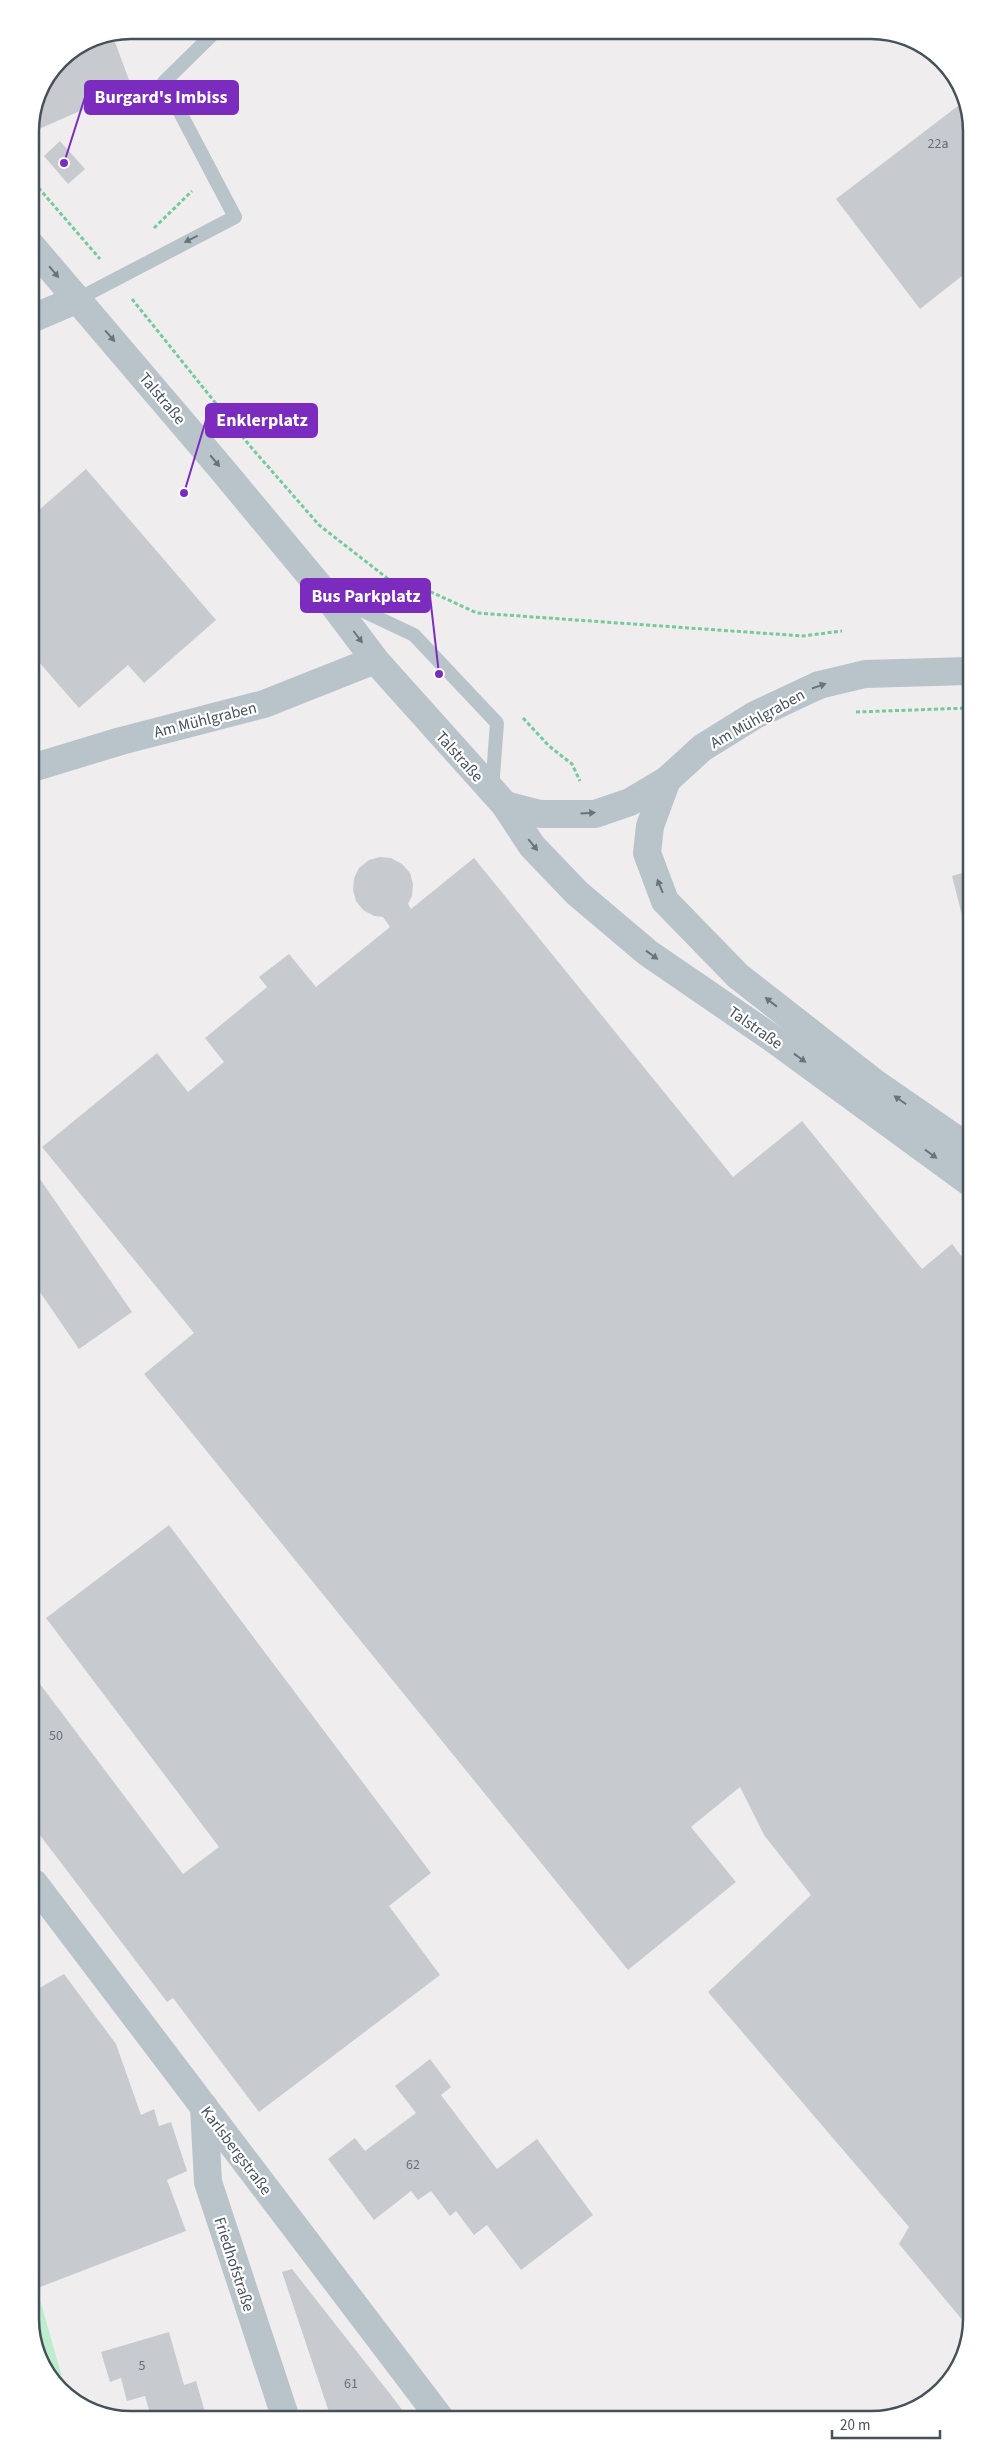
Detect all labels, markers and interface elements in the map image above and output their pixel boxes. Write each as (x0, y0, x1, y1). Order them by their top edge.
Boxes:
callout: Burgard's Imbiss (85, 81, 238, 114)
text: Burgard's Imbiss (95, 85, 227, 110)
house number: 22a (928, 134, 948, 154)
one-way arrow (184, 235, 199, 243)
one-way arrow (48, 265, 60, 277)
one-way arrow (104, 330, 115, 343)
street label: Talstraße (134, 368, 191, 429)
callout: Enklerplatz (206, 404, 317, 437)
text: Enklerplatz (216, 408, 308, 433)
one-way arrow (210, 454, 221, 467)
callout: Bus Parkplatz (301, 579, 430, 612)
text: Bus Parkplatz (311, 584, 421, 609)
one-way arrow (353, 630, 363, 644)
one-way arrow (812, 681, 827, 689)
street label: Am Mühlgraben (706, 684, 809, 754)
street label: Am Mühlgraben (152, 697, 259, 743)
street label: Talstraße (430, 726, 488, 787)
one-way arrow (580, 809, 596, 817)
one-way arrow (527, 839, 538, 852)
one-way arrow (655, 879, 663, 893)
one-way arrow (645, 950, 659, 960)
one-way arrow (764, 997, 778, 1007)
street label: Talstraße (724, 1001, 787, 1055)
one-way arrow (793, 1053, 807, 1063)
one-way arrow (894, 1095, 907, 1105)
one-way arrow (924, 1149, 938, 1159)
house number: 50 (49, 1726, 63, 1746)
street label: Karlsbergstraße (195, 2102, 277, 2200)
house number: 62 (406, 2155, 420, 2175)
street label: Friedhofstraße (208, 2214, 260, 2314)
house number: 5 (139, 2356, 146, 2376)
house number: 61 (344, 2374, 358, 2394)
scale bar (832, 2408, 940, 2440)
text: 20 m (840, 2415, 870, 2436)

